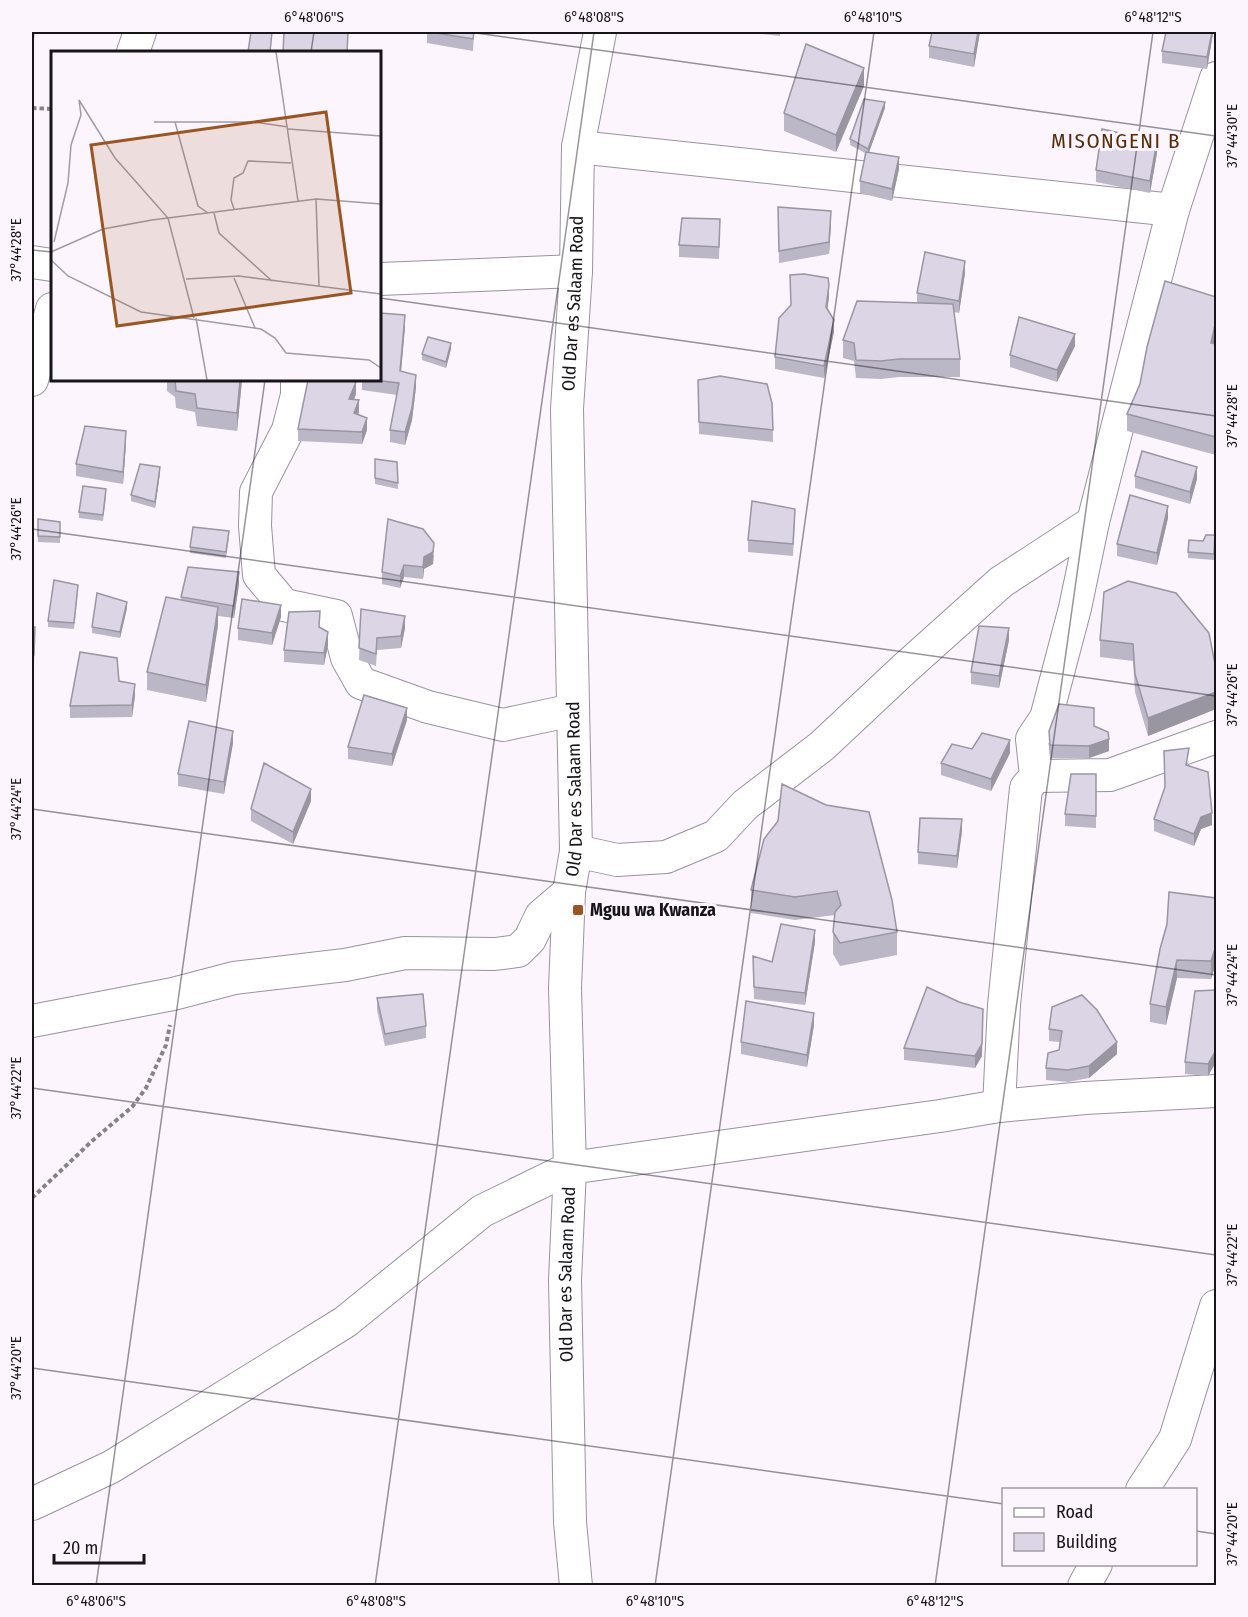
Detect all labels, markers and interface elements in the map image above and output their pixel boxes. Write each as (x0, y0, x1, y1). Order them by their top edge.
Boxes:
text: 6°48'06"S (284, 8, 344, 26)
text: 6°48'08"S (564, 8, 624, 26)
text: 6°48'10"S (844, 8, 902, 26)
text: 6°48'12"S (1124, 8, 1182, 26)
inset map (51, 51, 381, 381)
text: 37°44'30"E (1223, 104, 1241, 168)
district label: MISONGENI B (1051, 128, 1181, 154)
street label: Old Dar es Salaam Road (557, 216, 588, 392)
text: 37°44'28"E (7, 218, 25, 282)
text: 37°44'28"E (1223, 384, 1241, 448)
text: 37°44'26"E (7, 497, 25, 561)
text: 37°44'26"E (1223, 663, 1241, 727)
street label: Old Dar es Salaam Road (561, 701, 587, 878)
text: 37°44'24"E (7, 778, 25, 840)
place label: Mguu wa Kwanza (590, 899, 716, 921)
marker: Mguu wa Kwanza (571, 903, 585, 917)
text: 37°44'24"E (1223, 944, 1241, 1006)
text: 37°44'22"E (7, 1057, 25, 1119)
street label: Old Dar es Salaam Road (554, 1186, 580, 1362)
text: 37°44'22"E (1223, 1224, 1241, 1286)
text: 37°44'20"E (7, 1336, 25, 1400)
legend (1002, 1488, 1197, 1566)
text: Road (1056, 1501, 1093, 1523)
text: 37°44'20"E (1223, 1502, 1241, 1566)
scale bar (54, 1527, 144, 1565)
text: Building (1056, 1531, 1117, 1553)
text: 20 m (63, 1537, 98, 1559)
text: 6°48'06"S (66, 1592, 126, 1610)
text: 6°48'08"S (346, 1592, 406, 1610)
text: 6°48'10"S (626, 1592, 684, 1610)
text: 6°48'12"S (906, 1592, 964, 1610)

